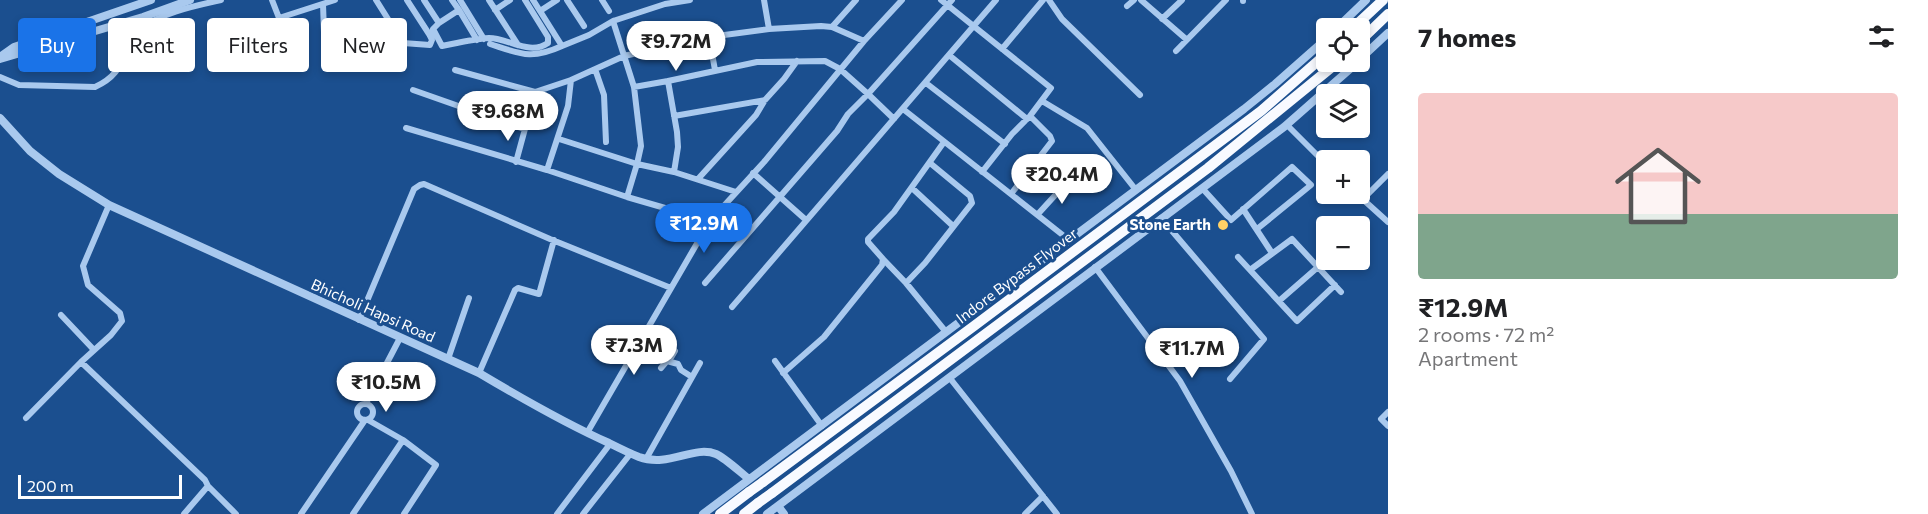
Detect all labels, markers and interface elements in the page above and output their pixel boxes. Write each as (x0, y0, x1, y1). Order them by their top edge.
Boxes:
chip: Buy (18, 18, 96, 72)
chip: Rent (108, 18, 195, 72)
chip: Filters (207, 18, 309, 72)
chip: New (321, 18, 407, 72)
map controls (1316, 18, 1370, 270)
button: locate (1316, 18, 1370, 72)
icon: filters (1865, 20, 1898, 53)
pin: ₹9.72M (627, 21, 725, 72)
text: 7 homes (1418, 21, 1516, 52)
text: ₹9.72M (640, 28, 712, 52)
button: layers (1316, 84, 1370, 138)
pin: ₹9.68M (459, 91, 557, 142)
text: ₹9.68M (471, 98, 545, 122)
icon: home (1604, 132, 1712, 240)
button: + (1316, 150, 1370, 204)
pin: ₹20.4M (1013, 154, 1111, 205)
text: ₹20.4M (1025, 161, 1099, 185)
pin: ₹12.9M (655, 203, 753, 254)
text: ₹12.9M (669, 210, 739, 234)
place label: Stone Earth (1129, 215, 1211, 233)
button: − (1316, 216, 1370, 270)
marker: Stone Earth (1216, 218, 1230, 232)
street label: Indore Bypass Flyover (952, 224, 1081, 327)
street label: Bhicholi Hapsi Road (309, 275, 438, 346)
text: ₹12.9M (1418, 291, 1508, 322)
text: 2 rooms · 72 m² (1418, 322, 1554, 346)
pin: ₹7.3M (592, 325, 676, 376)
pin: ₹11.7M (1143, 328, 1241, 379)
text: ₹7.3M (605, 332, 663, 356)
text: ₹11.7M (1159, 335, 1225, 359)
text: Apartment (1418, 346, 1518, 370)
pin: ₹10.5M (337, 362, 435, 413)
text: ₹10.5M (351, 369, 421, 393)
scale bar (18, 472, 182, 500)
text: 200 m (27, 476, 74, 495)

